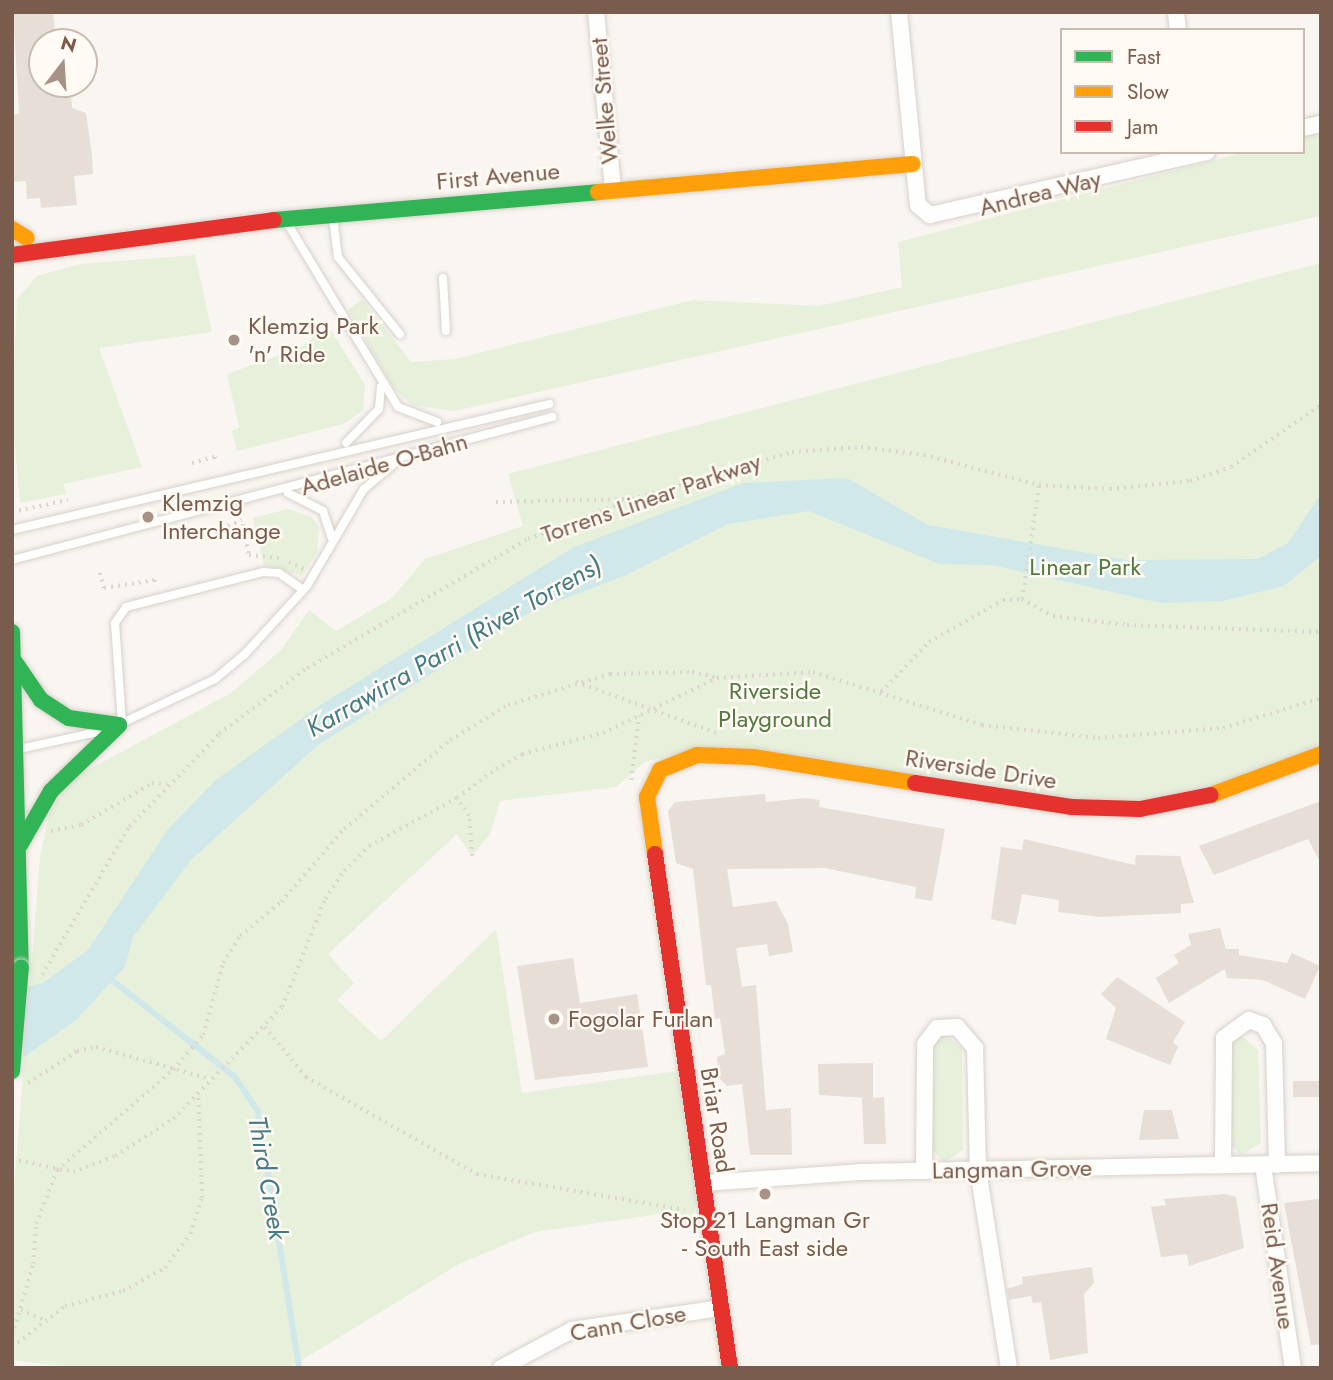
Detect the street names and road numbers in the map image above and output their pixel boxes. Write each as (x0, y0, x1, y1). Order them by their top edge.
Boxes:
street label: Welke Street (584, 37, 624, 165)
street label: First Avenue (435, 156, 561, 196)
street label: Andrea Way (976, 164, 1104, 222)
street label: Adelaide O-Bahn (297, 426, 471, 502)
street label: Torrens Linear Parkway (537, 447, 765, 549)
street label: Riverside Drive (903, 743, 1059, 795)
street label: Briar Road (694, 1065, 740, 1175)
street label: Langman Grove (932, 1153, 1092, 1185)
street label: Reid Avenue (1255, 1201, 1301, 1331)
street label: Cann Close (568, 1299, 688, 1347)

